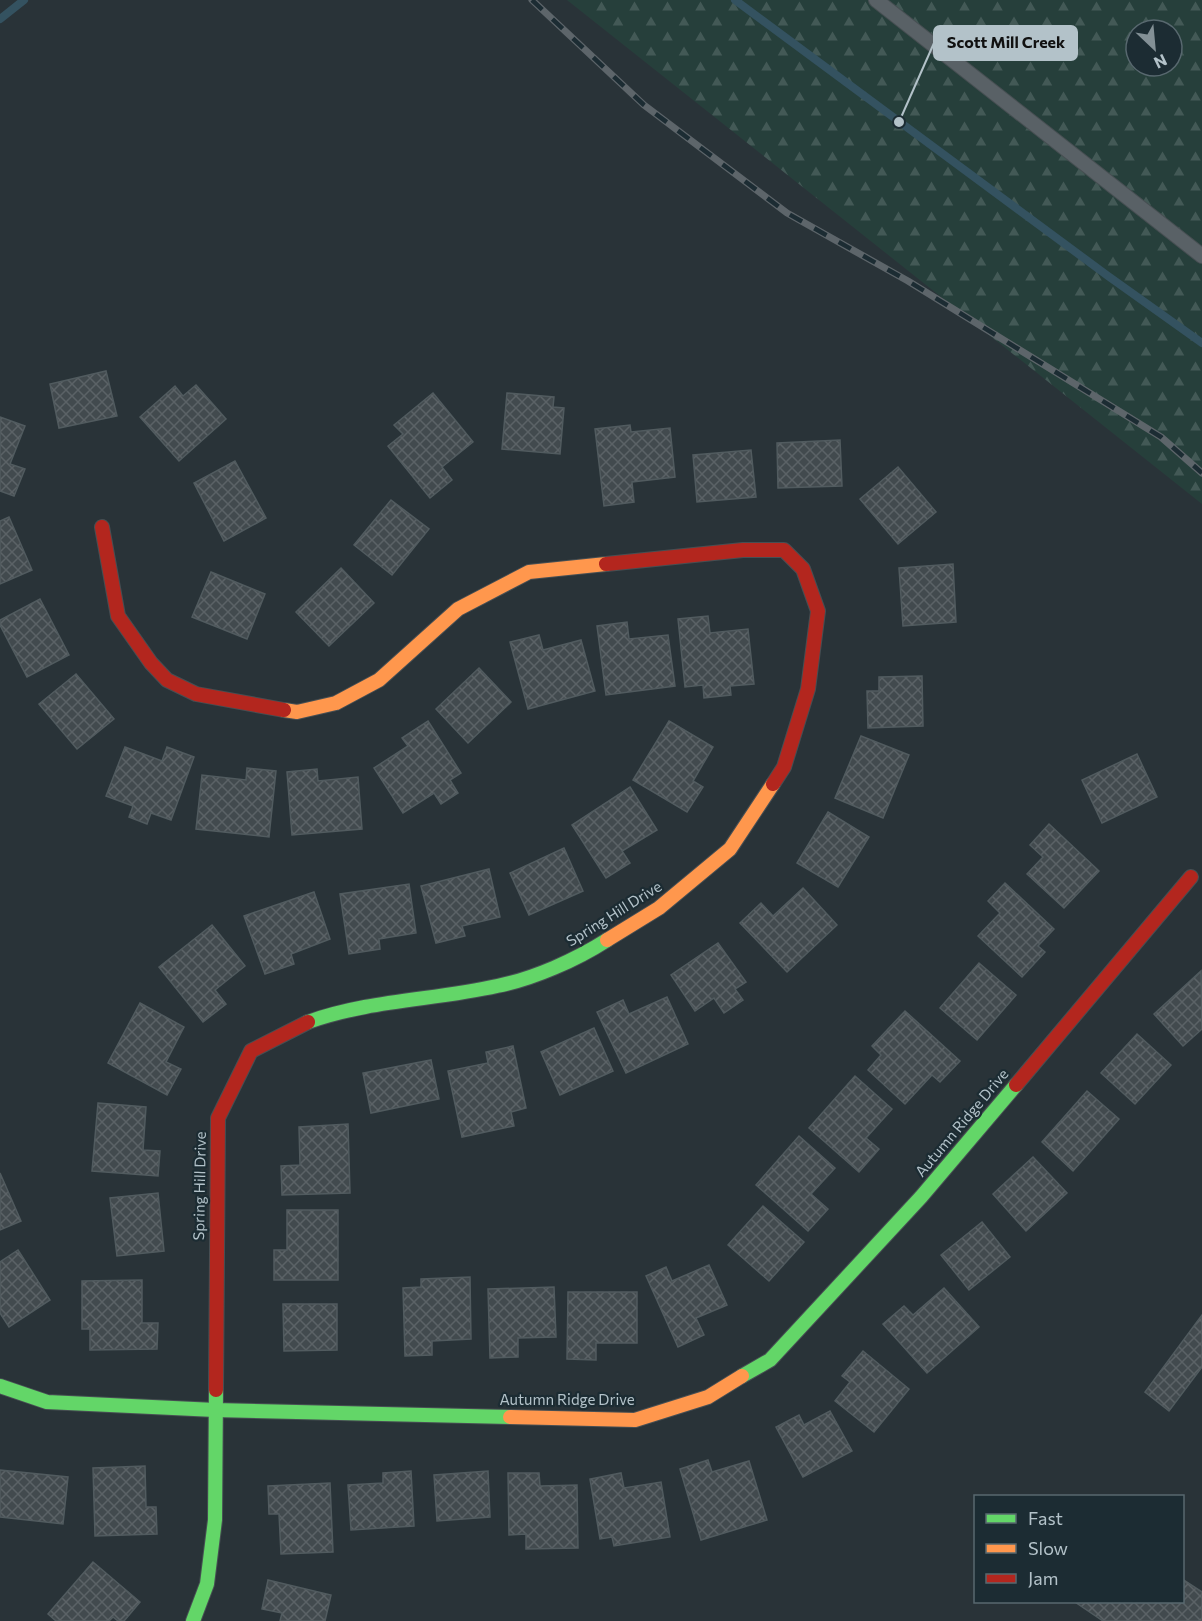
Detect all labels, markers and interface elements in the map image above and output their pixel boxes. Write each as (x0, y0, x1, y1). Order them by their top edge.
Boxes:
north arrow (1124, 18, 1184, 78)
callout: Scott Mill Creek (934, 26, 1077, 60)
text: Scott Mill Creek (947, 32, 1066, 51)
text: N (1151, 51, 1170, 73)
street label: Spring Hill Drive (563, 877, 665, 950)
street label: Autumn Ridge Drive (911, 1065, 1012, 1180)
street label: Spring Hill Drive (189, 1131, 209, 1241)
street label: Autumn Ridge Drive (499, 1390, 635, 1408)
legend (974, 1495, 1184, 1603)
text: Fast (1028, 1507, 1063, 1529)
text: Slow (1028, 1537, 1068, 1559)
text: Jam (1028, 1567, 1058, 1589)

